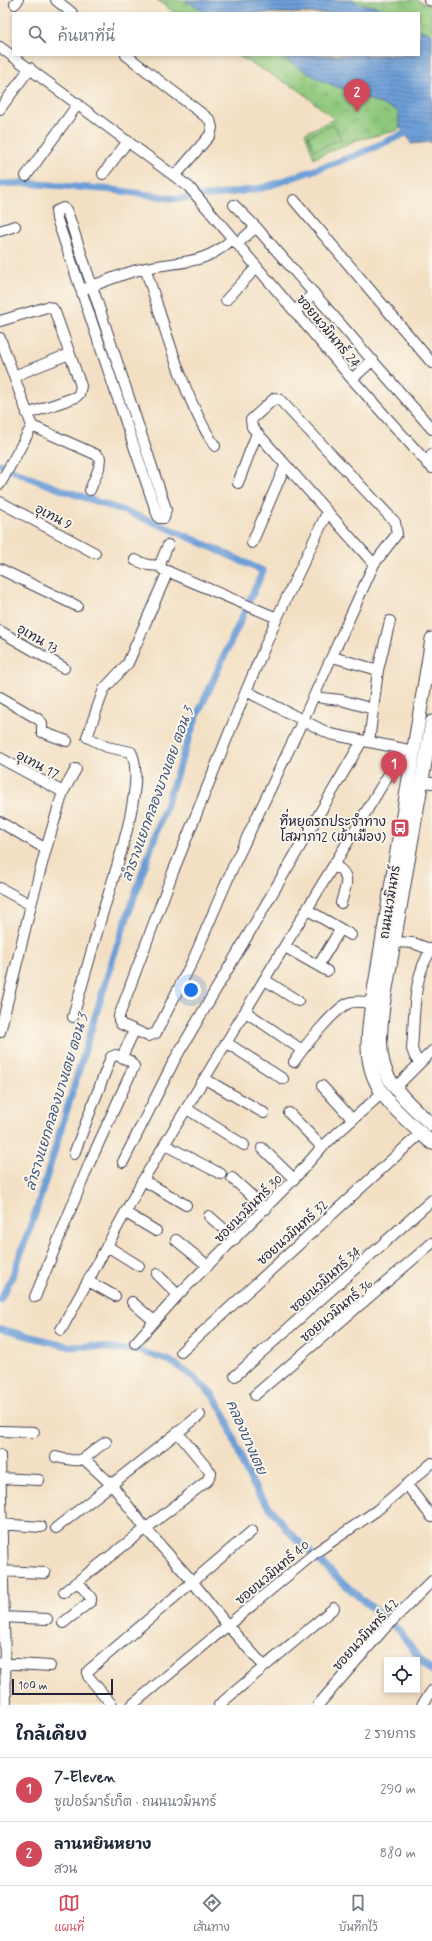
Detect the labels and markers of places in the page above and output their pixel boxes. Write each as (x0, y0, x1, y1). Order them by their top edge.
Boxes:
pin: 2 (344, 79, 370, 112)
pin: 1 (381, 751, 407, 784)
place label: ที่หยุดรถประจำทาง โสมาภา2 (เข้าเมือง) (279, 808, 386, 846)
bus stop icon: ที่หยุดรถประจำทาง โสมาภา2 (เข้าเมือง) (389, 817, 411, 839)

